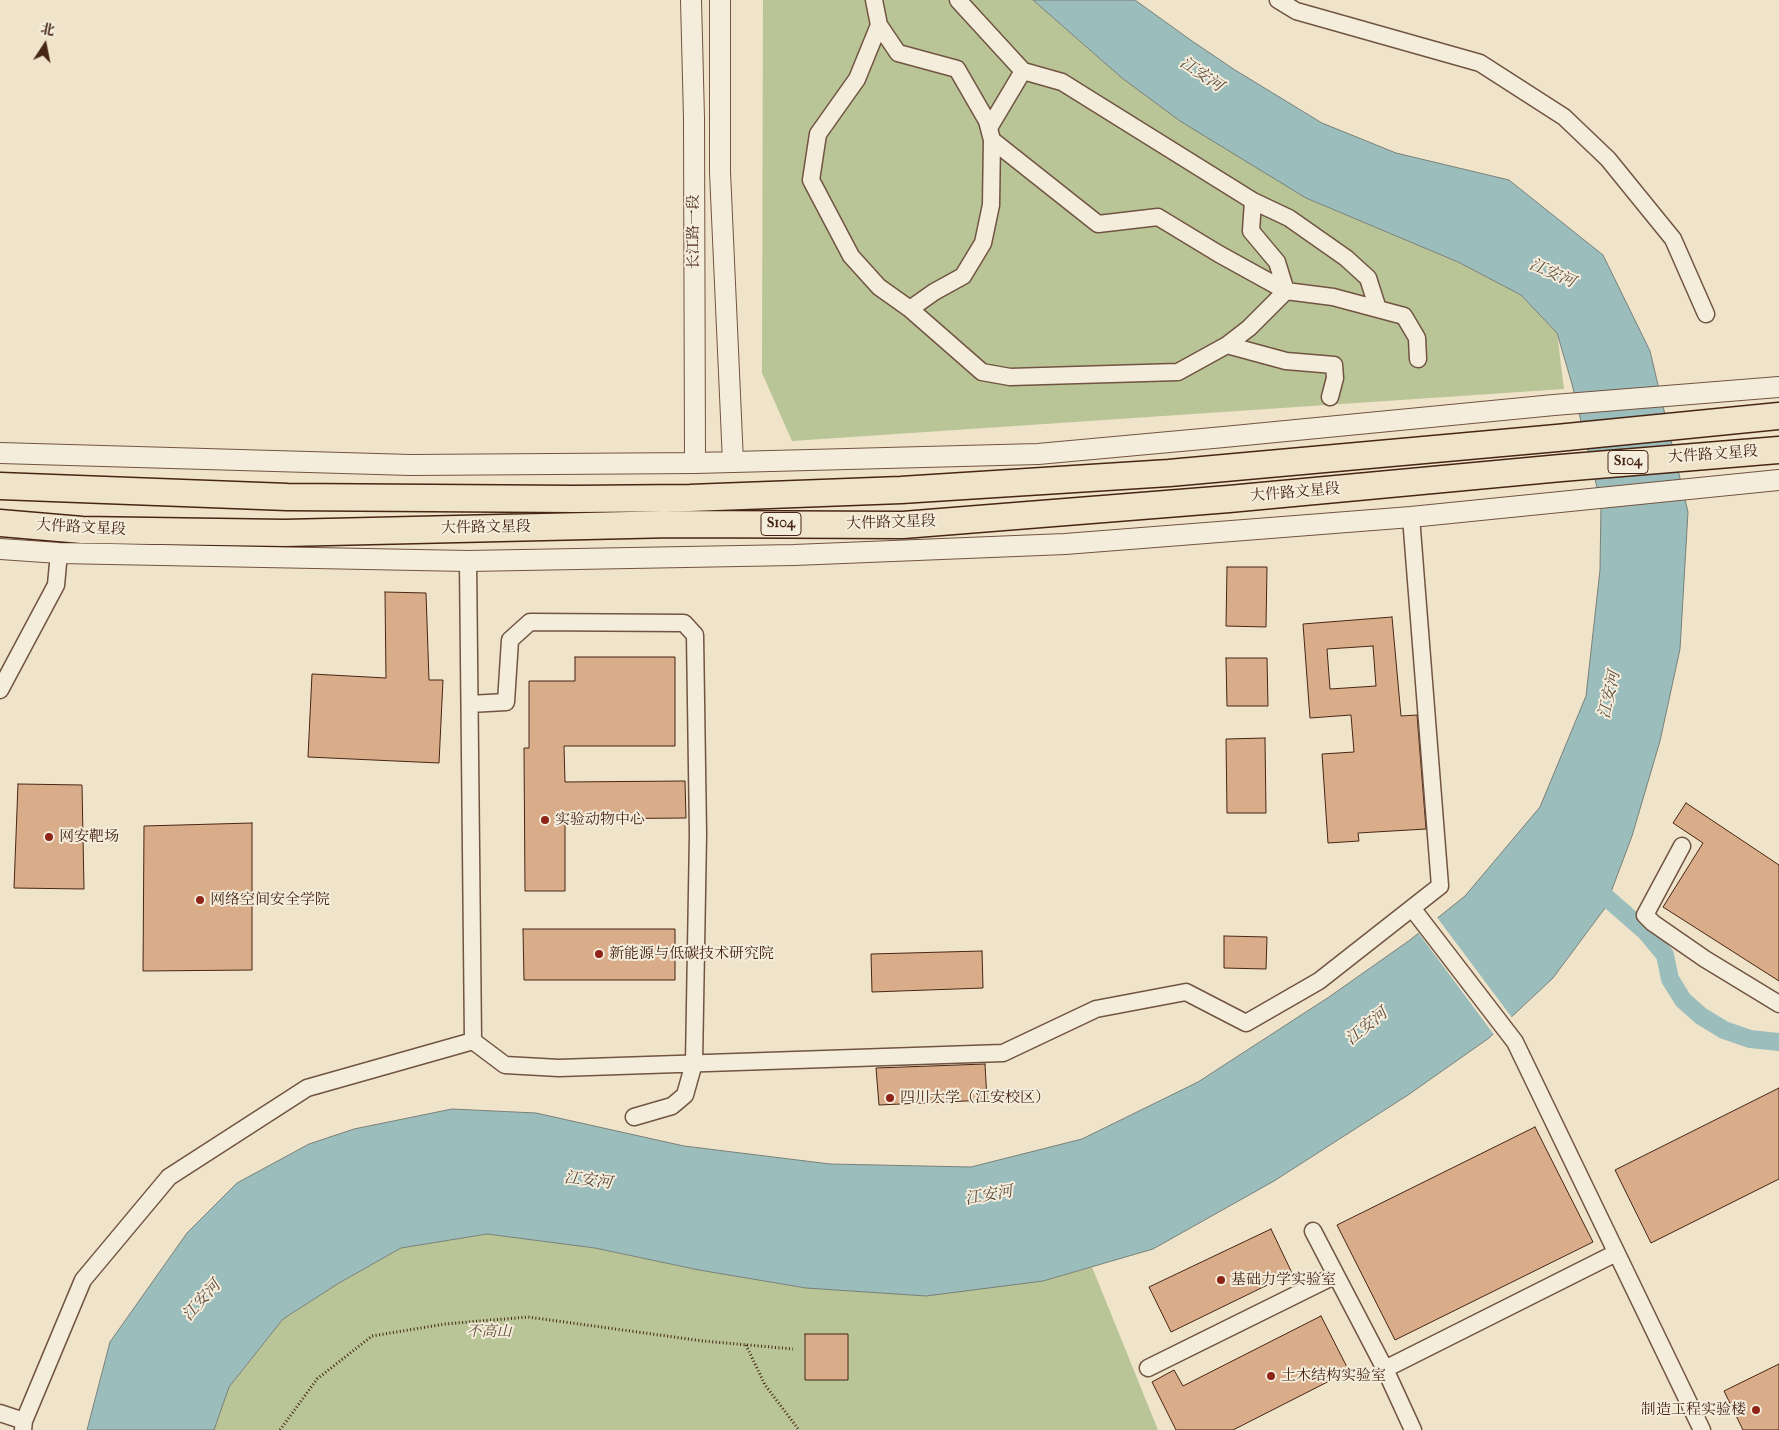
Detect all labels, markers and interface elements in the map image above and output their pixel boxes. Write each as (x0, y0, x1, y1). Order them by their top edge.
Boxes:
north arrow (20, 20, 70, 70)
text: 北 (39, 20, 56, 39)
water label: 江安河 (1176, 54, 1226, 96)
street label: 长江路一段 (685, 195, 703, 269)
water label: 江安河 (1526, 255, 1578, 293)
street label: 大件路文星段 (1667, 443, 1759, 467)
road number: S104 (1608, 451, 1648, 474)
street label: 大件路文星段 (1249, 480, 1341, 506)
road number: S104 (761, 512, 801, 536)
street label: 大件路文星段 (846, 512, 936, 534)
street label: 大件路文星段 (36, 517, 126, 539)
street label: 大件路文星段 (441, 518, 531, 538)
water label: 江安河 (1595, 669, 1625, 721)
place label: 实验动物中心 (555, 811, 645, 829)
marker: 实验动物中心 (539, 814, 551, 826)
place label: 网安靶场 (59, 828, 119, 846)
marker: 网安靶场 (43, 831, 55, 843)
place label: 网络空间安全学院 (210, 891, 330, 909)
marker: 网络空间安全学院 (194, 894, 206, 906)
place label: 新能源与低碳技术研究院 (609, 945, 774, 963)
marker: 新能源与低碳技术研究院 (593, 948, 605, 960)
water label: 江安河 (1342, 1004, 1392, 1050)
place label: 四川大学（江安校区） (900, 1089, 1050, 1107)
marker: 四川大学（江安校区） (884, 1092, 896, 1104)
water label: 江安河 (563, 1169, 613, 1193)
water label: 江安河 (964, 1182, 1014, 1210)
place label: 基础力学实验室 (1231, 1271, 1336, 1289)
marker: 基础力学实验室 (1215, 1274, 1227, 1286)
water label: 江安河 (179, 1277, 225, 1325)
park label: 不高山 (467, 1323, 511, 1341)
place label: 土木结构实验室 (1281, 1367, 1386, 1385)
marker: 土木结构实验室 (1265, 1370, 1277, 1382)
place label: 制造工程实验楼 (1641, 1401, 1746, 1419)
marker: 制造工程实验楼 (1750, 1404, 1762, 1416)

